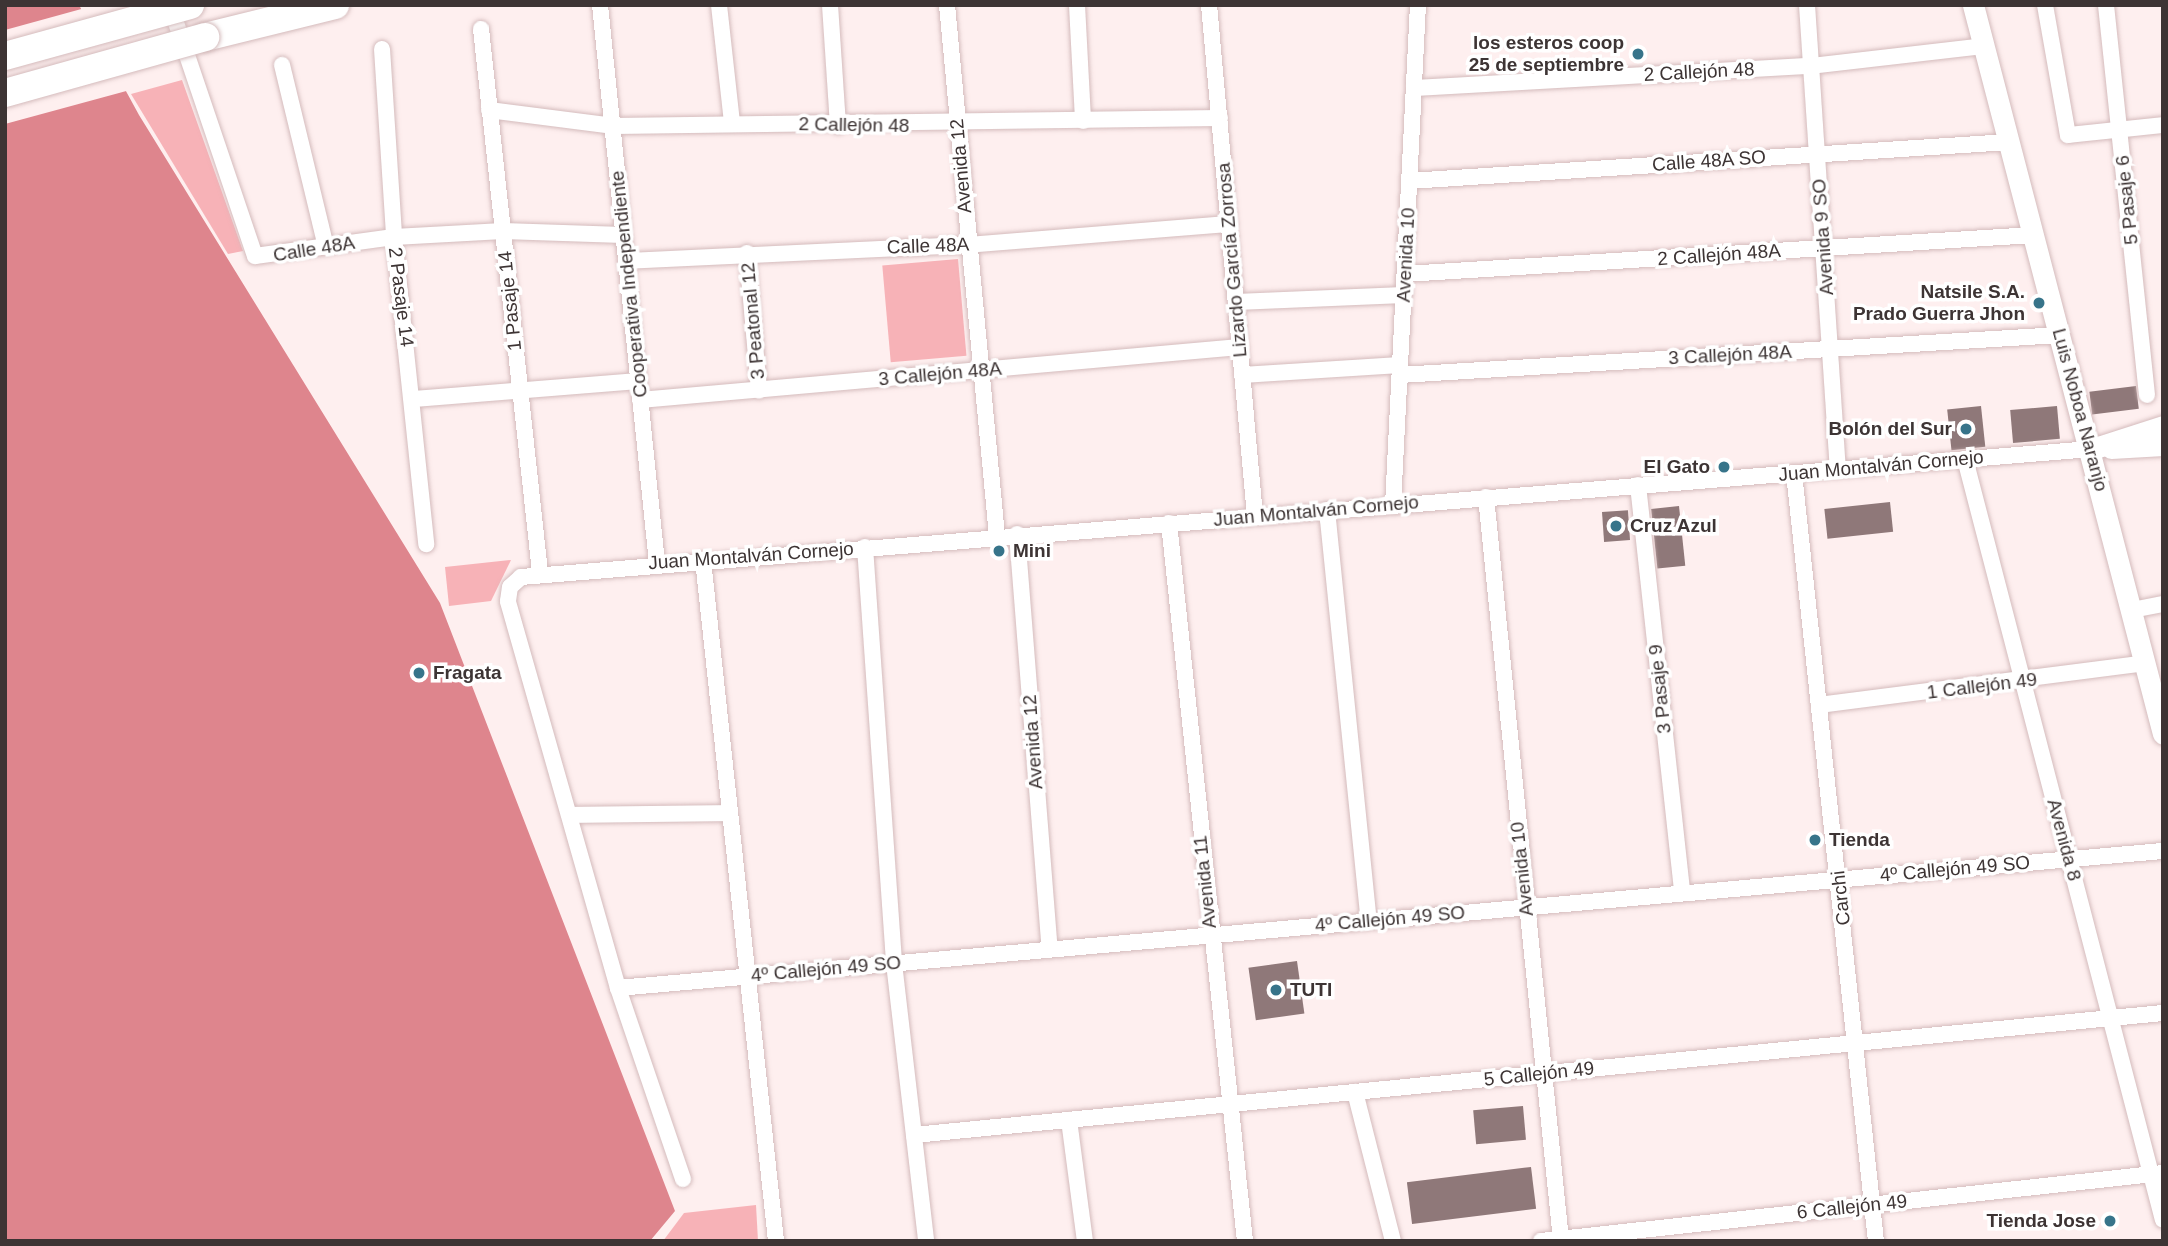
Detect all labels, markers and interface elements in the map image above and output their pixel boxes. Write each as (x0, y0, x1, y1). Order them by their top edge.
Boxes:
place label: los esteros coop 25 de septiembre (1469, 32, 1624, 76)
marker: los esteros coop 25 de septiembre (1630, 46, 1646, 62)
street label: 2 Callejón 48 (1643, 58, 1755, 86)
street label: 2 Callejón 48 (798, 113, 910, 137)
street label: Avenida 12 (946, 118, 976, 214)
street label: Calle 48A SO (1651, 146, 1767, 176)
street label: 5 Pasaje 6 (2111, 154, 2143, 246)
street label: Lizardo García Zorrosa (1212, 162, 1252, 358)
street label: Cooperativa Independiente (606, 169, 652, 399)
street label: Avenida 9 SO (1808, 178, 1838, 296)
street label: Avenida 10 (1392, 207, 1420, 303)
street label: Calle 48A (272, 231, 356, 267)
street label: Calle 48A (886, 233, 970, 259)
street label: 2 Callejón 48A (1657, 239, 1781, 271)
street label: 2 Pasaje 14 (384, 246, 418, 348)
street label: 1 Pasaje 14 (493, 250, 527, 352)
street label: 3 Peatonal 12 (737, 262, 769, 380)
place label: Natsile S.A. Prado Guerra Jhon (1853, 281, 2025, 325)
marker: Natsile S.A. Prado Guerra Jhon (2031, 295, 2047, 311)
street label: Luis Noboa Naranjo (2047, 326, 2113, 494)
street label: 3 Callejón 48A (1668, 340, 1792, 370)
street label: 3 Callejón 48A (877, 357, 1003, 391)
place label: Bolón del Sur (1828, 418, 1952, 440)
marker: Bolón del Sur (1958, 421, 1974, 437)
street label: Juan Montalván Cornejo (1777, 446, 1985, 486)
place label: El Gato (1643, 456, 1710, 478)
marker: El Gato (1716, 459, 1732, 475)
street label: Juan Montalván Cornejo (1212, 491, 1420, 531)
place label: Cruz Azul (1630, 515, 1718, 537)
marker: Cruz Azul (1608, 518, 1624, 534)
street label: Juan Montalván Cornejo (647, 537, 855, 575)
place label: Mini (1013, 540, 1051, 562)
marker: Mini (991, 543, 1007, 559)
street label: 3 Pasaje 9 (1644, 643, 1676, 735)
place label: Fragata (433, 662, 502, 684)
marker: Fragata (411, 665, 427, 681)
street label: 1 Callejón 49 (1926, 668, 2038, 704)
street label: Avenida 12 (1018, 694, 1048, 790)
street label: Avenida 8 (2042, 796, 2086, 884)
street label: Avenida 10 (1506, 821, 1538, 917)
place label: Tienda (1829, 829, 1890, 851)
marker: Tienda (1807, 832, 1823, 848)
street label: Avenida 11 (1189, 834, 1221, 930)
street label: 4º Callejón 49 SO (1879, 851, 2031, 887)
street label: Carchi (1827, 870, 1855, 926)
street label: 4º Callejón 49 SO (1314, 901, 1466, 937)
street label: 4º Callejón 49 SO (750, 951, 902, 987)
place label: TUTI (1290, 979, 1332, 1001)
marker: TUTI (1268, 982, 1284, 998)
street label: 5 Callejón 49 (1483, 1057, 1595, 1091)
street label: 6 Callejón 49 (1796, 1190, 1908, 1224)
place label: Tienda Jose (1987, 1210, 2096, 1232)
marker: Tienda Jose (2102, 1213, 2118, 1229)

